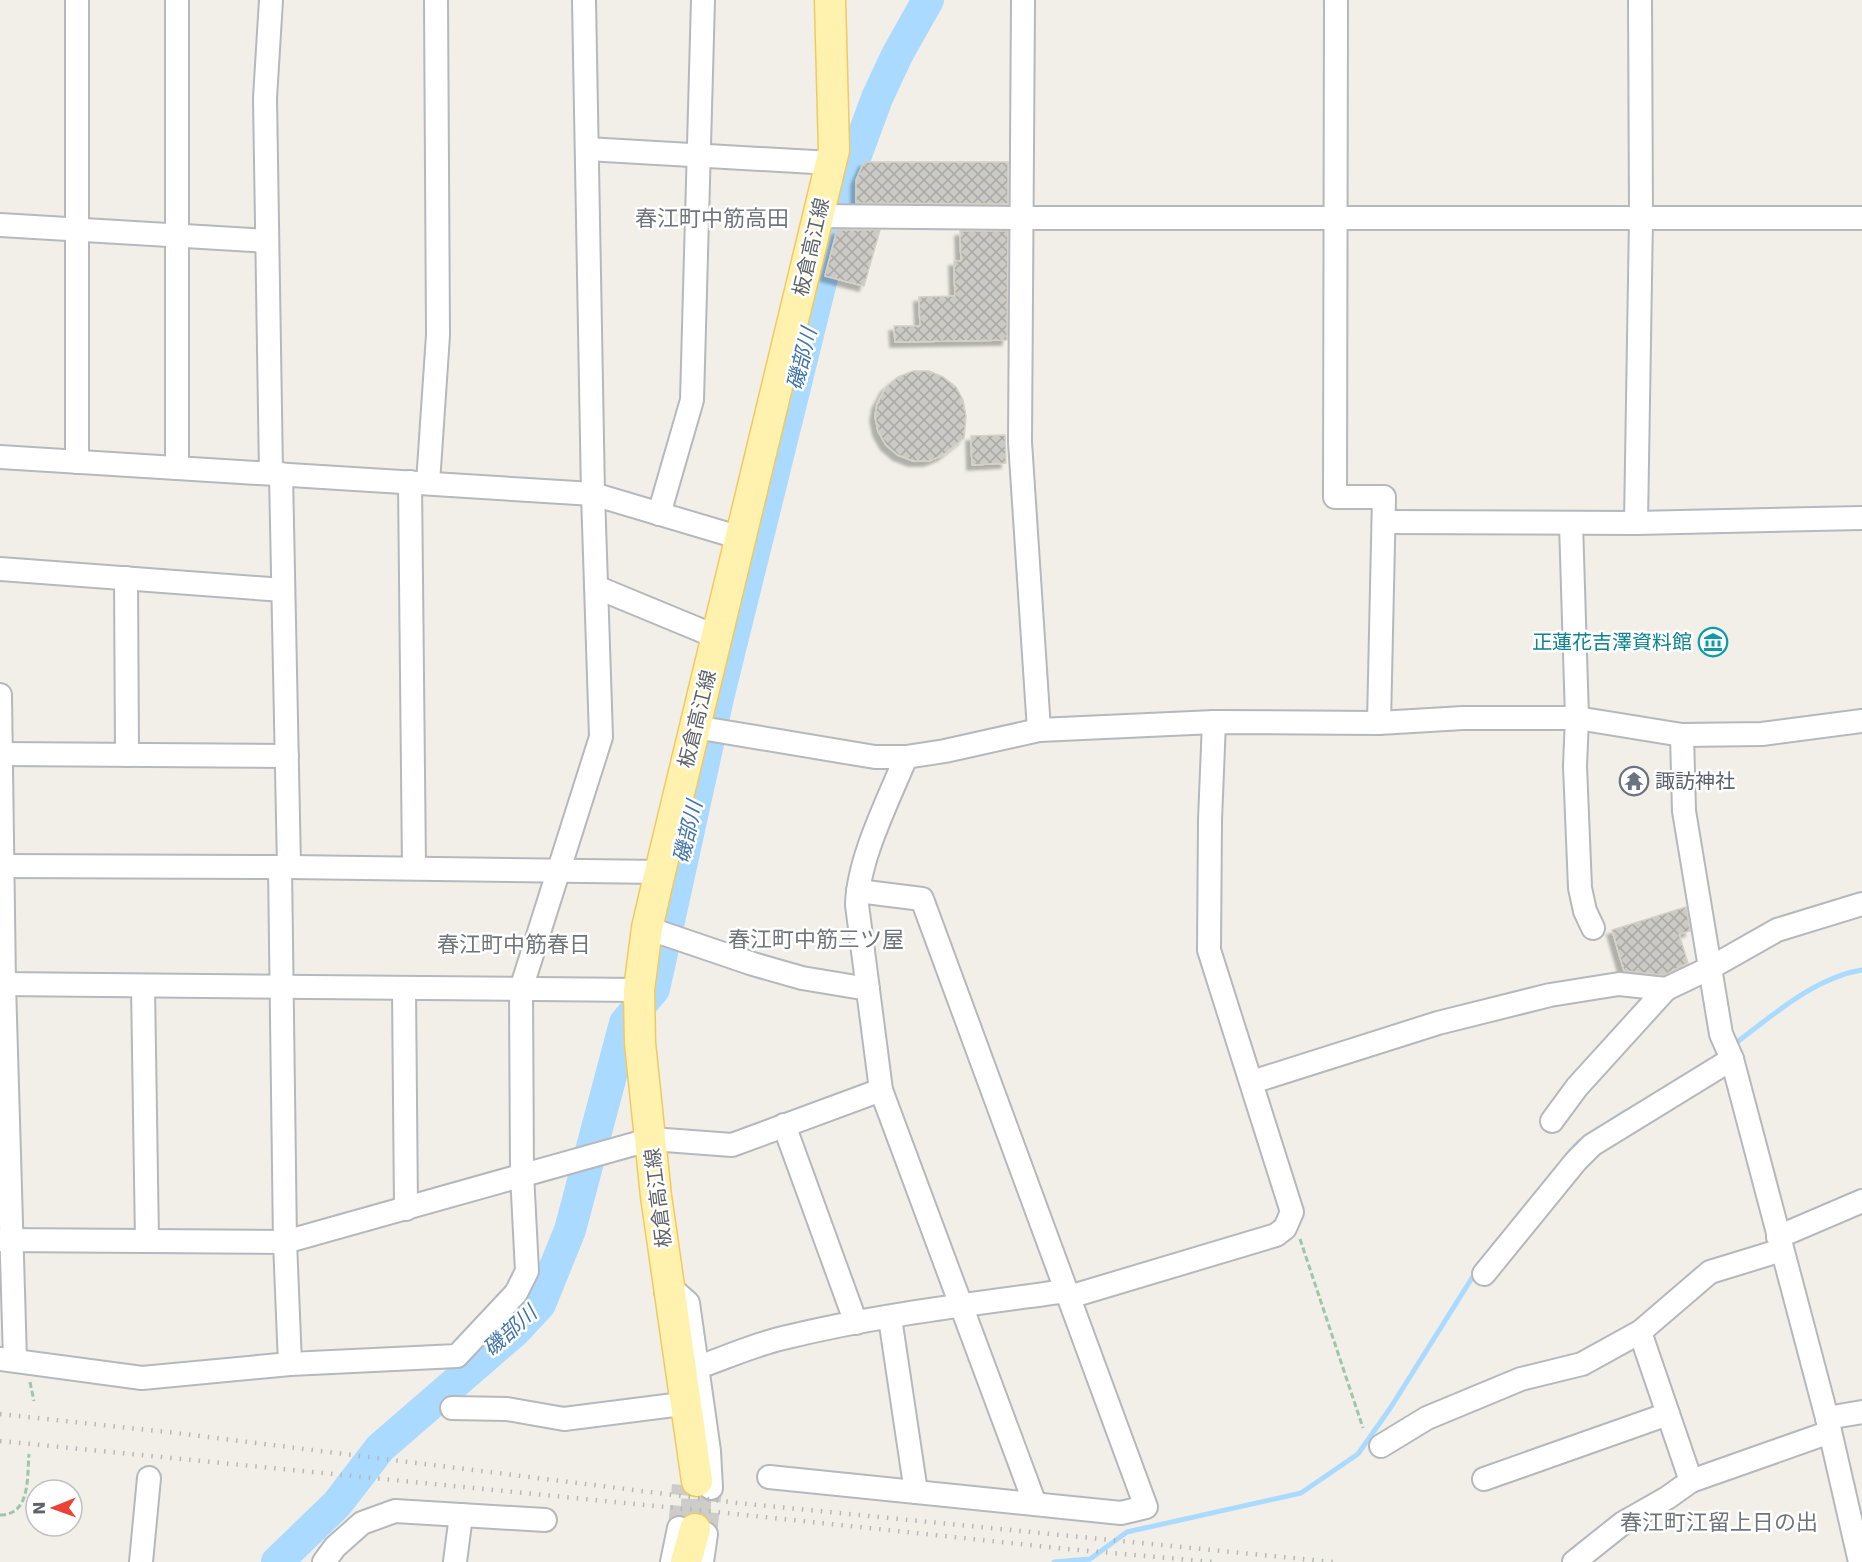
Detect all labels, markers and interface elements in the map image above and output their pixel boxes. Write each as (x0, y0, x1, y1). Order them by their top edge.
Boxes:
street label: 板倉高江線 (788, 196, 834, 298)
district label: 春江町中筋高田 (635, 206, 789, 231)
water label: 磯部川 (783, 324, 822, 392)
museum icon: 正蓮花吉澤資料館 (1697, 626, 1729, 658)
place label: 正蓮花吉澤資料館 (1532, 630, 1692, 654)
street label: 板倉高江線 (673, 668, 721, 770)
temple icon: 諏訪神社 (1618, 765, 1650, 797)
place label: 諏訪神社 (1655, 769, 1735, 793)
water label: 磯部川 (669, 797, 707, 865)
district label: 春江町中筋三ツ屋 (728, 927, 904, 952)
district label: 春江町中筋春日 (437, 932, 591, 957)
street label: 板倉高江線 (640, 1147, 676, 1249)
water label: 磯部川 (479, 1300, 543, 1361)
north arrow (24, 1478, 84, 1538)
text: N (30, 1501, 49, 1515)
district label: 春江町江留上日の出 (1620, 1510, 1818, 1535)

